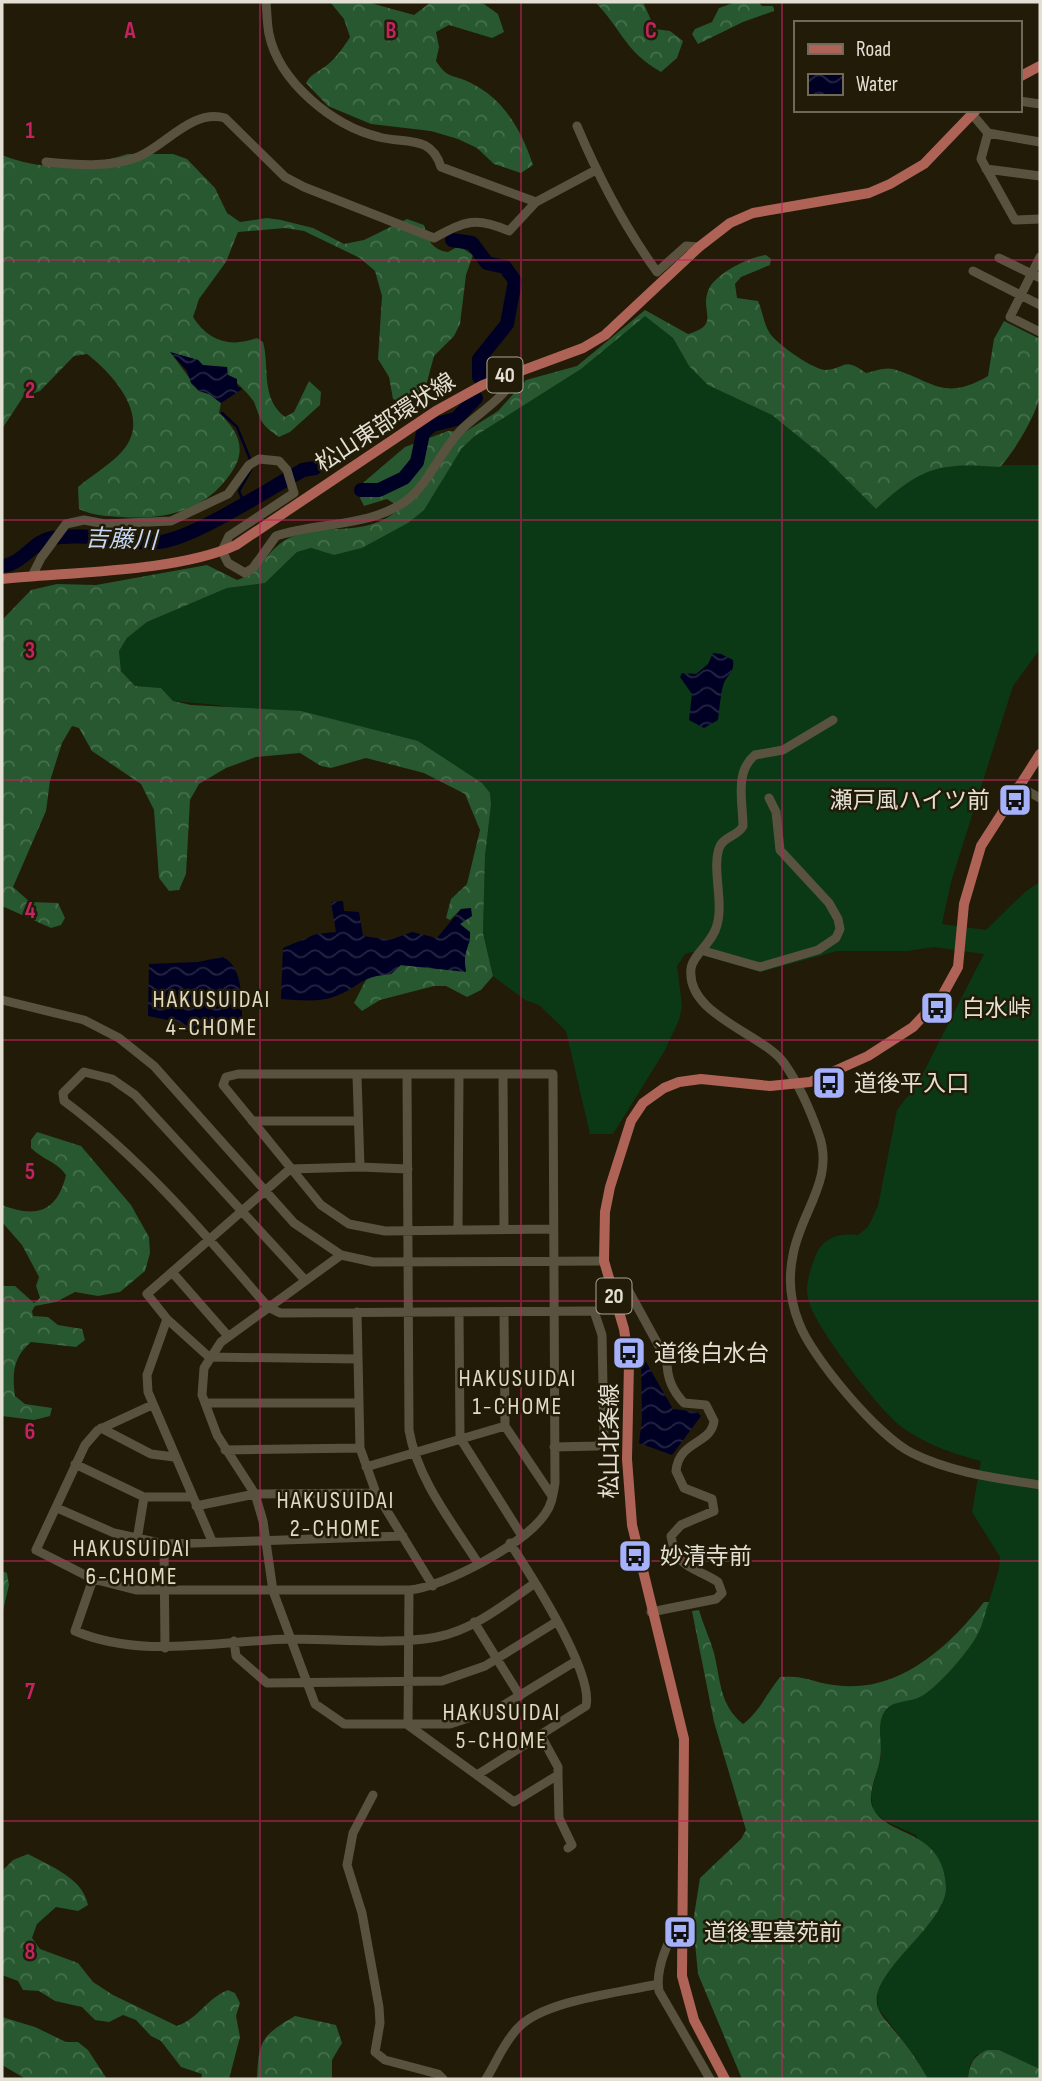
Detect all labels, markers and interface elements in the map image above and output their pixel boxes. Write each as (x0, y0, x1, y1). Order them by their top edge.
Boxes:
text: A (124, 17, 137, 45)
text: B (386, 17, 397, 45)
text: C (645, 17, 657, 45)
legend (794, 21, 1021, 112)
text: Road (856, 37, 891, 62)
text: Water (856, 72, 898, 97)
text: 1 (25, 117, 35, 145)
road number: 40 (488, 358, 522, 392)
street label: 松山東部環状線 (310, 367, 461, 478)
text: 2 (25, 377, 35, 405)
water label: 吉藤川 (84, 524, 160, 555)
text: 3 (25, 637, 35, 665)
bus stop icon: 瀬戸風ハイツ前 (996, 781, 1034, 819)
place label: 瀬戸風ハイツ前 (829, 787, 990, 815)
text: 4 (25, 897, 36, 925)
district label: HAKUSUIDAI 4-CHOME (153, 985, 271, 1042)
bus stop icon: 白水峠 (918, 989, 956, 1027)
place label: 白水峠 (962, 995, 1031, 1023)
bus stop icon: 道後平入口 (810, 1064, 848, 1102)
place label: 道後平入口 (854, 1070, 969, 1098)
text: 5 (25, 1158, 35, 1186)
road number: 20 (596, 1278, 632, 1314)
bus stop icon: 道後白水台 (610, 1334, 648, 1372)
place label: 道後白水台 (654, 1340, 769, 1368)
district label: HAKUSUIDAI 1-CHOME (459, 1364, 577, 1421)
street label: 松山北条線 (596, 1384, 624, 1499)
text: 6 (25, 1418, 35, 1446)
district label: HAKUSUIDAI 2-CHOME (277, 1486, 395, 1543)
district label: HAKUSUIDAI 6-CHOME (73, 1534, 191, 1591)
bus stop icon: 妙清寺前 (616, 1537, 654, 1575)
place label: 妙清寺前 (660, 1543, 752, 1571)
text: 7 (25, 1678, 35, 1706)
district label: HAKUSUIDAI 5-CHOME (443, 1698, 561, 1755)
bus stop icon: 道後聖墓苑前 (661, 1913, 699, 1951)
place label: 道後聖墓苑前 (704, 1919, 842, 1947)
text: 8 (25, 1938, 36, 1966)

